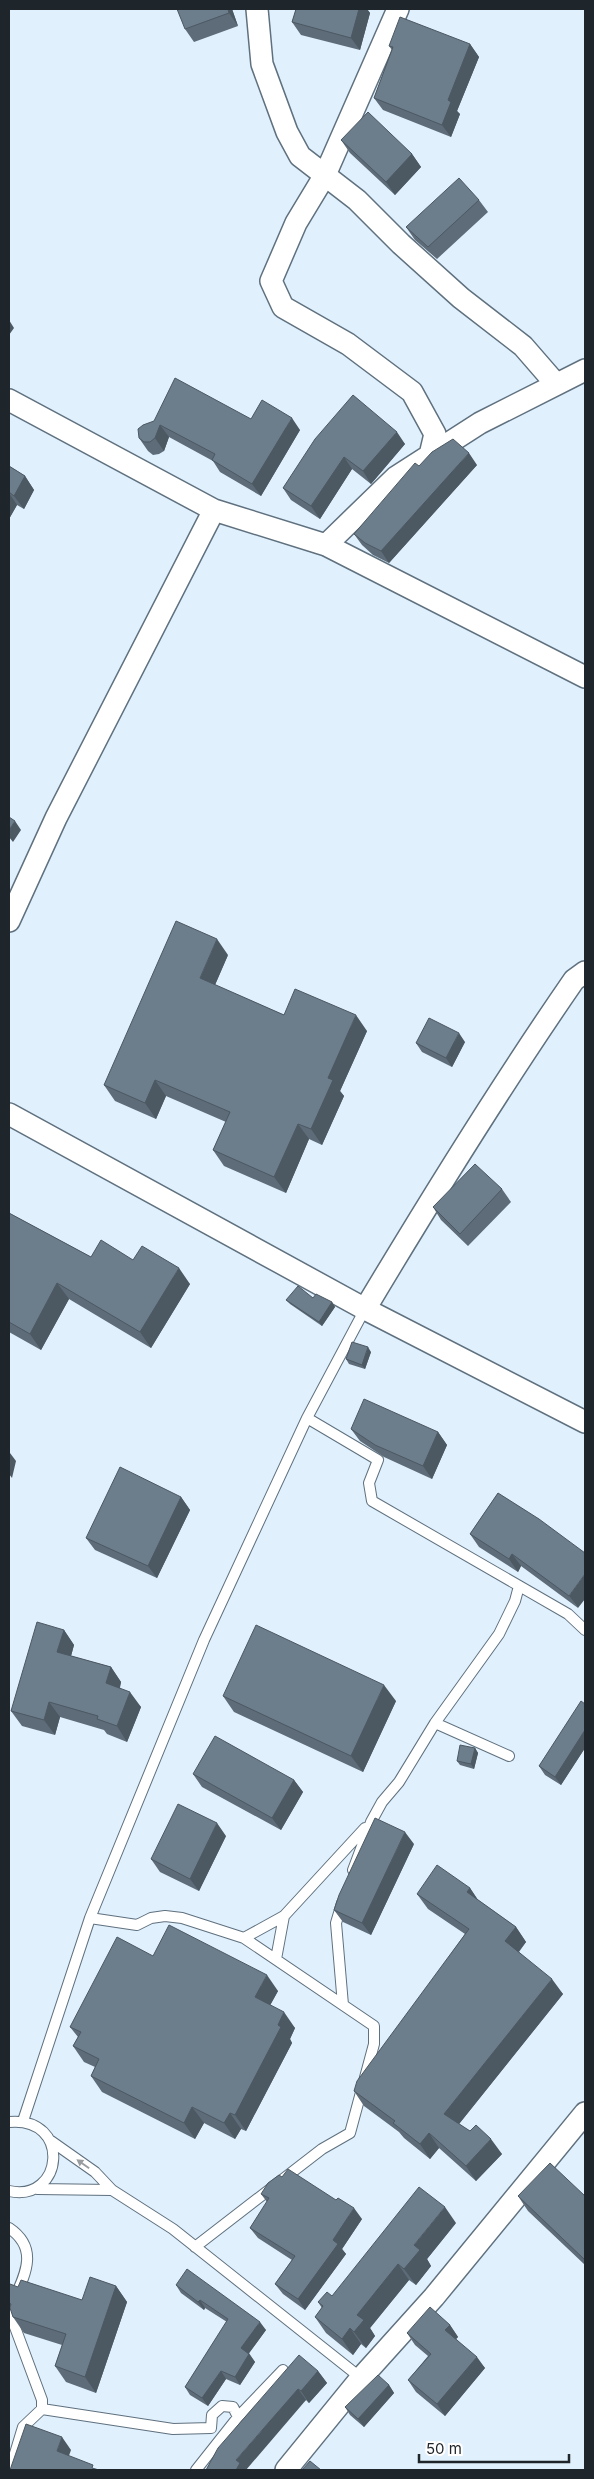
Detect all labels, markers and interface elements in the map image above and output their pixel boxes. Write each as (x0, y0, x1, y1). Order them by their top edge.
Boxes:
one-way arrow (76, 2159, 90, 2169)
scale bar (419, 2432, 569, 2464)
text: 50 m (426, 2439, 462, 2458)

